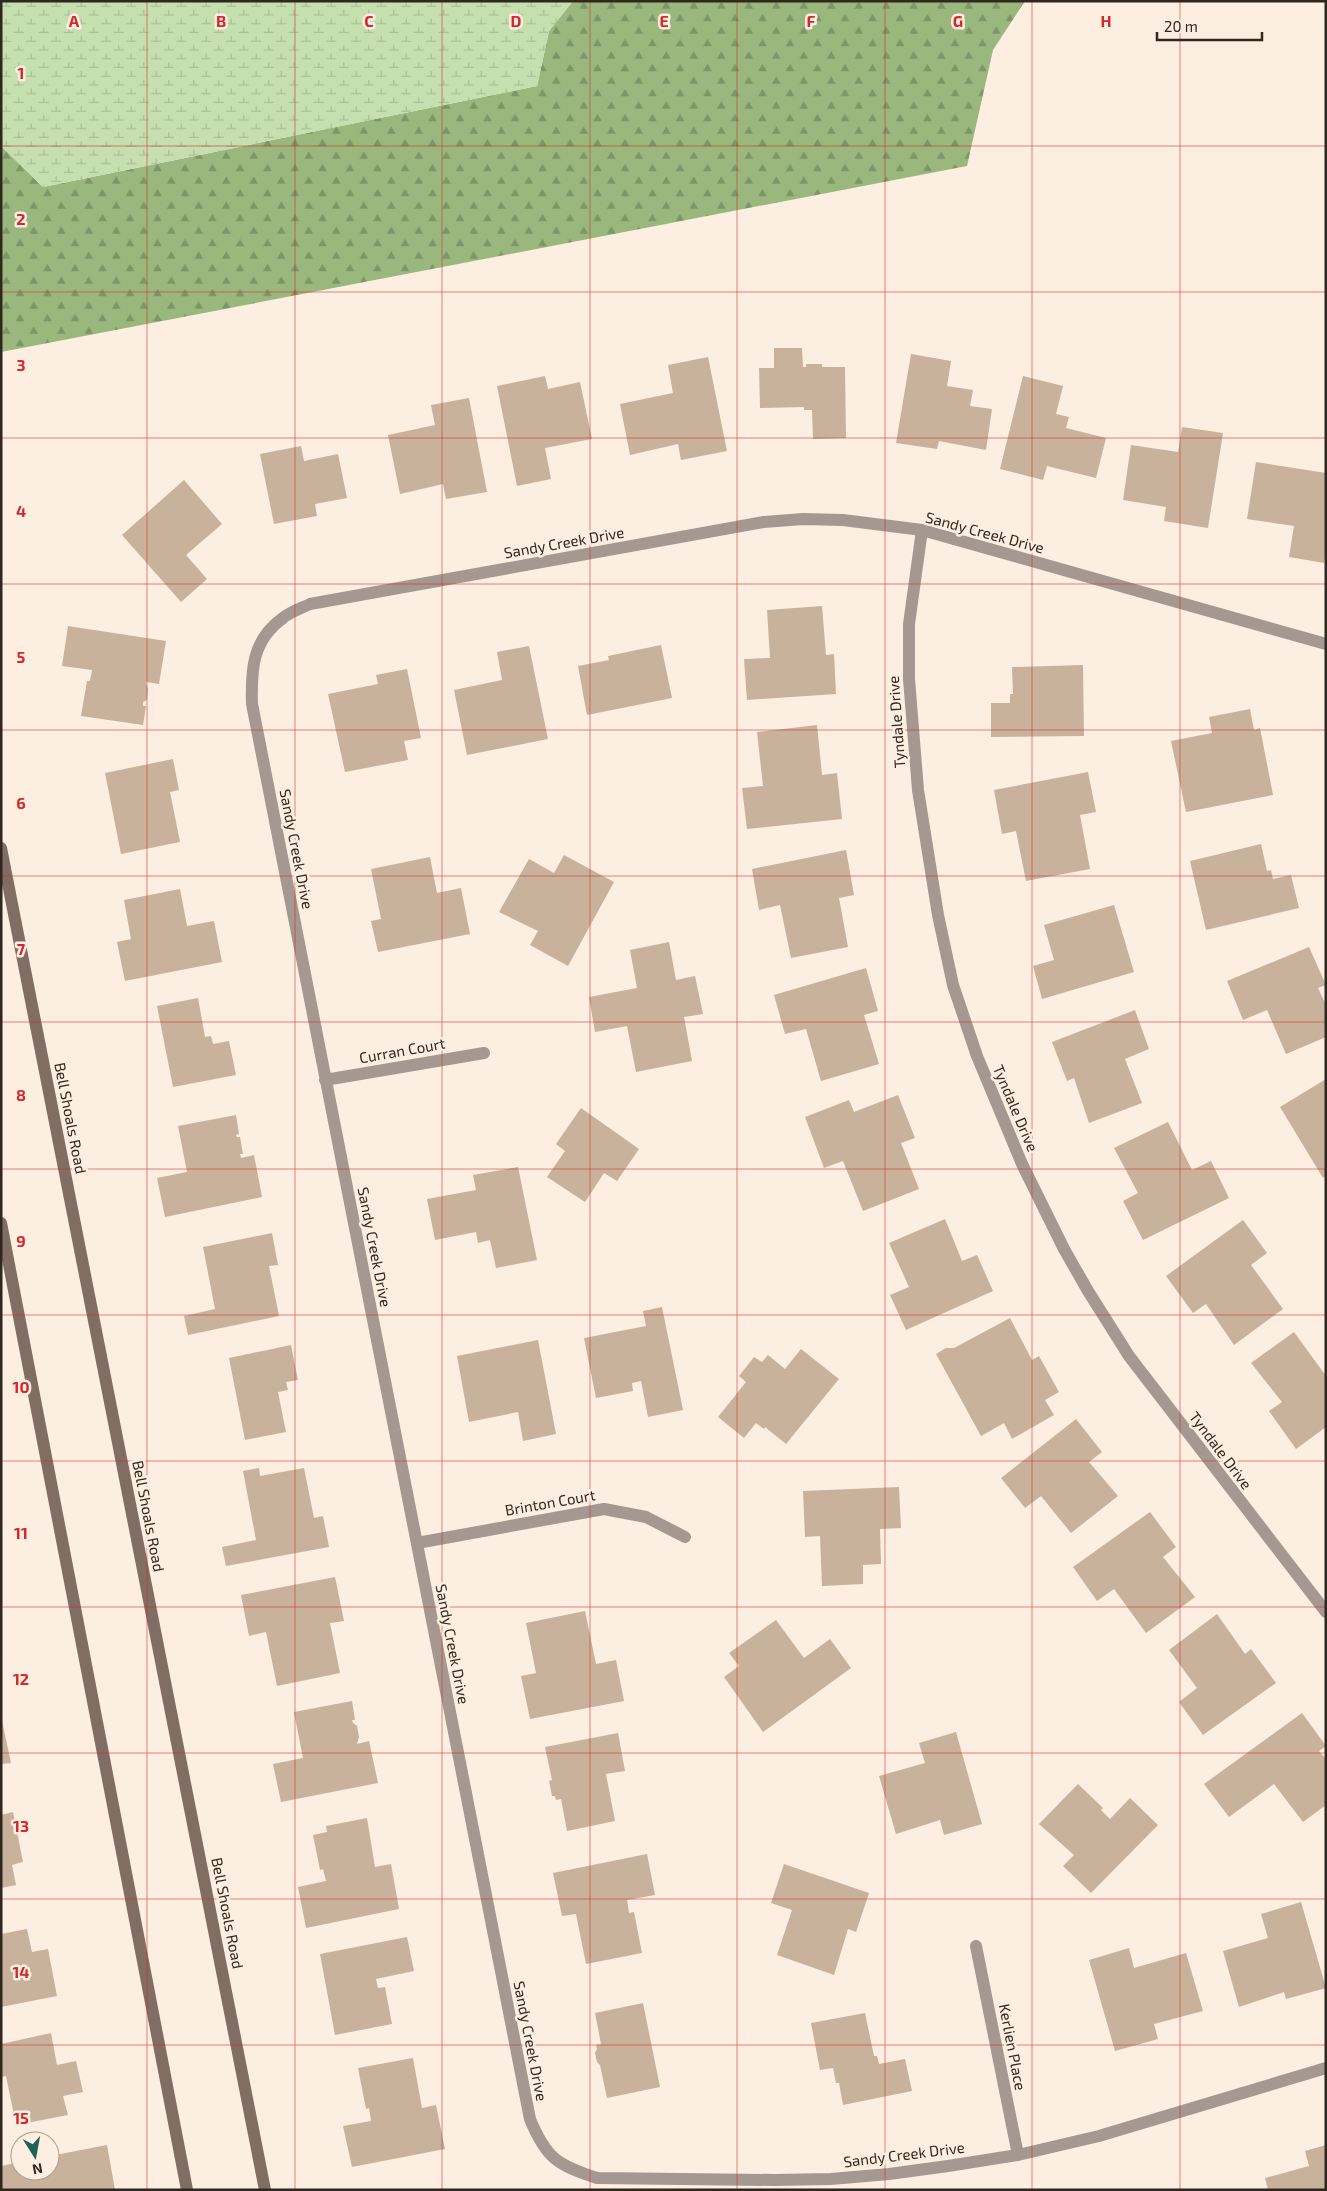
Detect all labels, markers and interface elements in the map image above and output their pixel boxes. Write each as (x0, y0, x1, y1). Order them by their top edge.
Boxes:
scale bar (1157, 10, 1262, 42)
text: A (69, 11, 80, 30)
text: B (216, 11, 226, 30)
text: C (364, 11, 374, 30)
text: D (511, 11, 522, 30)
text: E (659, 11, 669, 30)
text: F (807, 11, 816, 30)
text: G (953, 11, 963, 30)
text: H (1100, 11, 1112, 30)
text: 20 m (1164, 17, 1198, 35)
text: 1 (18, 63, 24, 82)
text: 2 (16, 209, 26, 228)
text: 3 (16, 355, 26, 374)
text: 4 (16, 501, 26, 520)
street label: Sandy Creek Drive (924, 508, 1046, 556)
street label: Sandy Creek Drive (502, 523, 626, 561)
text: 5 (17, 647, 26, 666)
street label: Tyndale Drive (884, 675, 908, 769)
street label: Sandy Creek Drive (277, 787, 317, 911)
text: 6 (16, 793, 26, 812)
text: 7 (17, 939, 26, 958)
street label: Curran Court (358, 1034, 447, 1066)
street label: Bell Shoals Road (51, 1061, 91, 1175)
street label: Tyndale Drive (990, 1062, 1042, 1154)
text: 8 (16, 1085, 26, 1104)
street label: Sandy Creek Drive (355, 1185, 395, 1309)
text: 9 (16, 1231, 26, 1250)
text: 10 (12, 1377, 30, 1396)
street label: Tyndale Drive (1186, 1408, 1256, 1492)
street label: Bell Shoals Road (129, 1459, 169, 1573)
street label: Brinton Court (503, 1485, 597, 1519)
text: 11 (14, 1523, 28, 1542)
street label: Sandy Creek Drive (433, 1582, 473, 1706)
text: 12 (13, 1669, 29, 1688)
text: 13 (13, 1816, 29, 1835)
street label: Bell Shoals Road (208, 1856, 248, 1970)
text: 14 (12, 1962, 30, 1981)
street label: Sandy Creek Drive (511, 1979, 551, 2103)
street label: Kerlien Place (996, 2002, 1030, 2092)
text: 15 (13, 2108, 29, 2127)
north arrow (10, 2131, 60, 2181)
street label: Sandy Creek Drive (842, 2138, 966, 2170)
text: N (31, 2160, 44, 2179)

